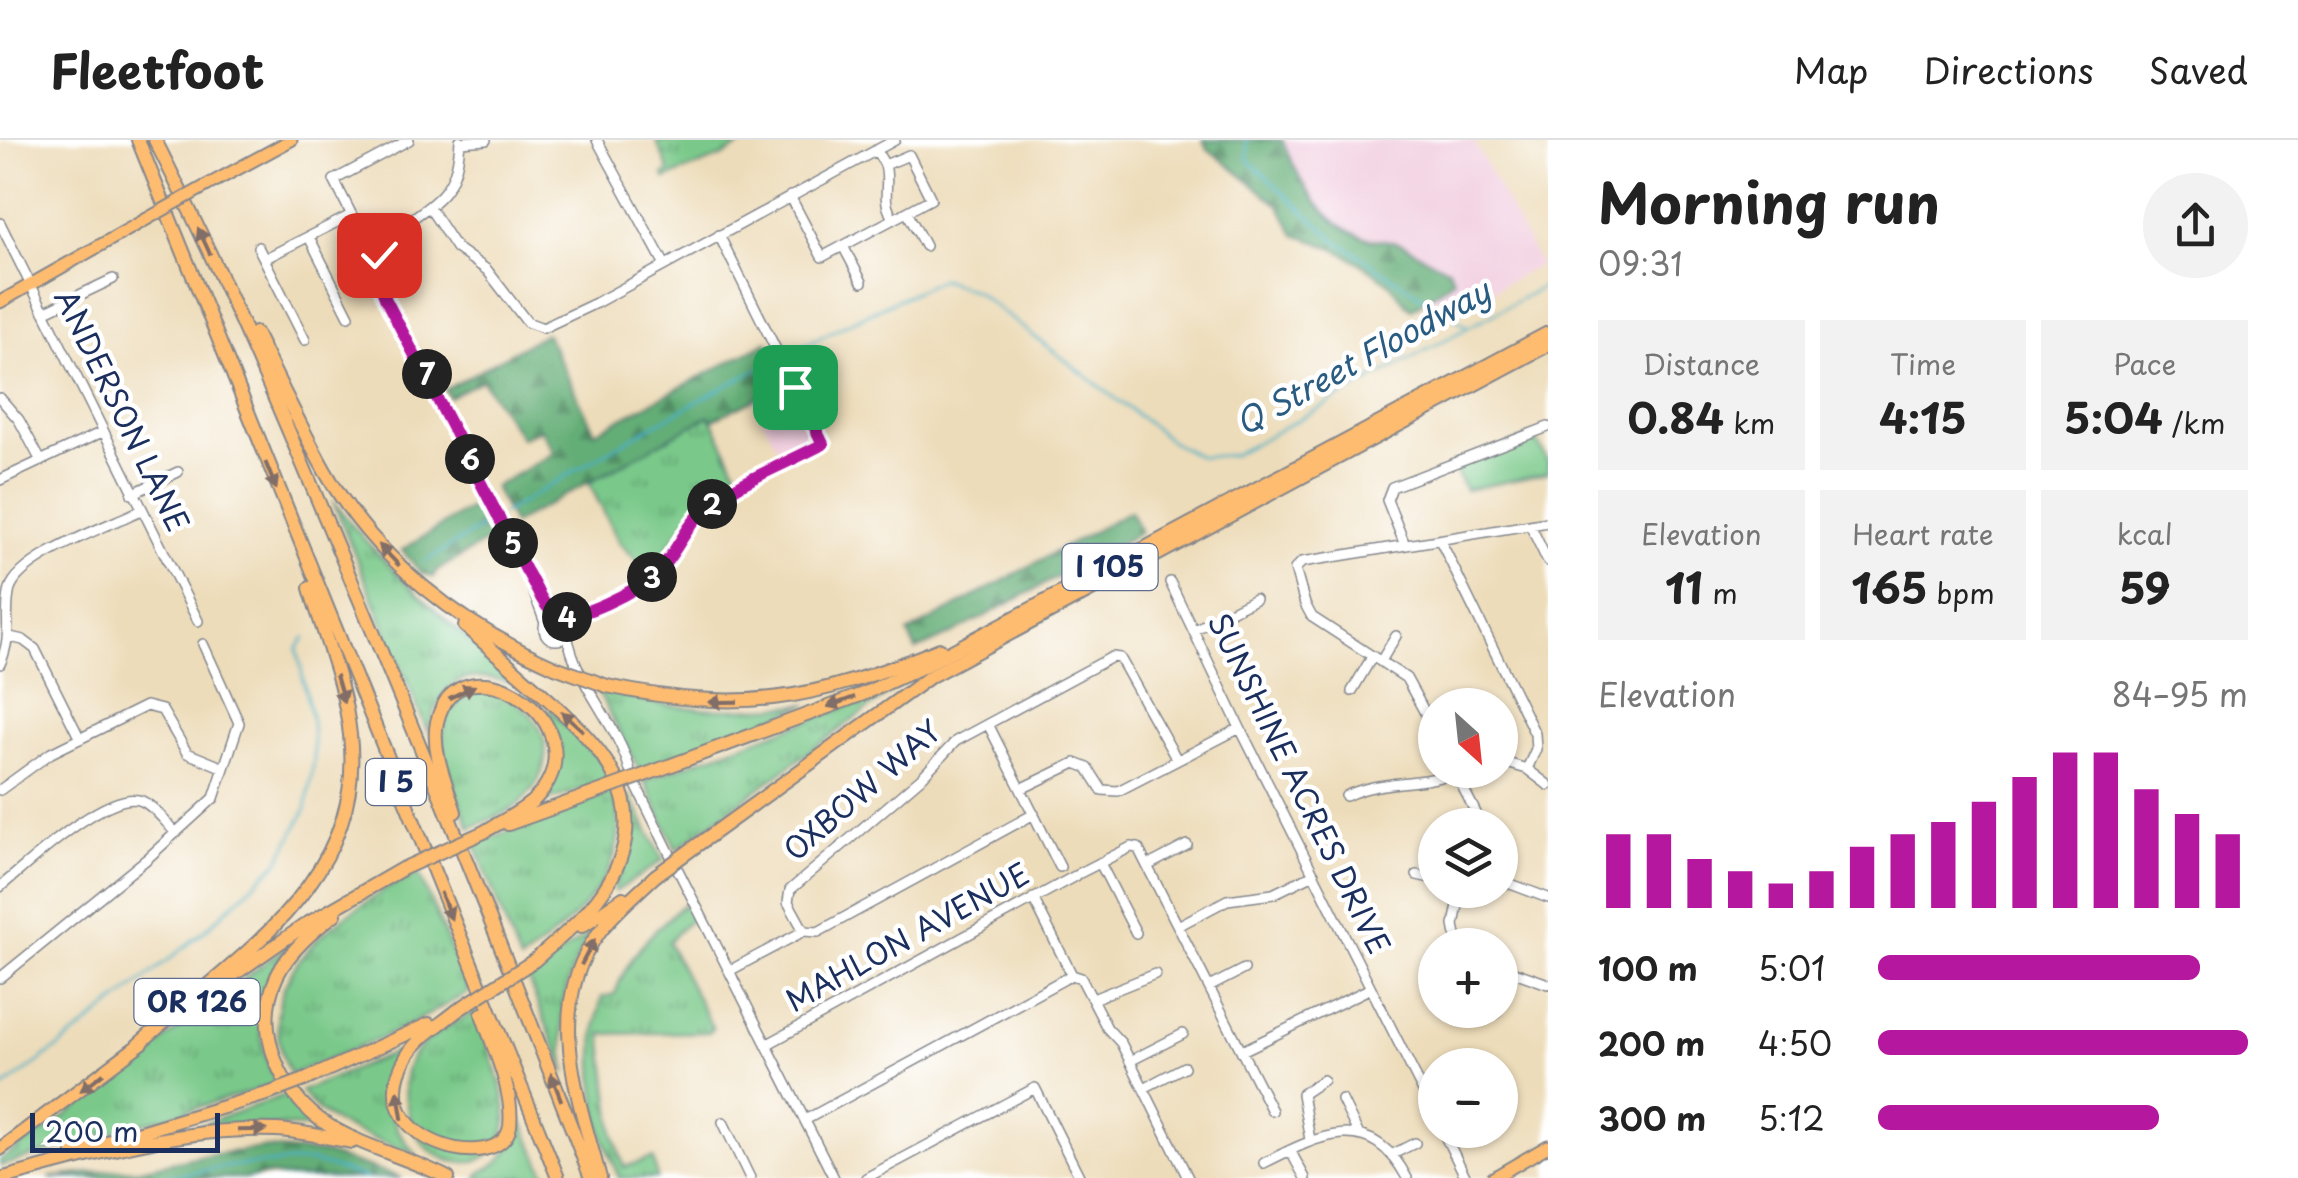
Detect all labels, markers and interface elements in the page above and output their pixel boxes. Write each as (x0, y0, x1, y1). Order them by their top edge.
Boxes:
text: Fleetfoot (50, 33, 264, 105)
text: Map (1794, 43, 1868, 96)
text: Directions (1923, 43, 2094, 96)
text: Saved (2149, 43, 2248, 96)
text: Morning run (1598, 160, 1940, 243)
button: share (2143, 173, 2248, 278)
pin (337, 213, 422, 298)
one-way arrow (195, 226, 212, 255)
icon: check (352, 228, 407, 283)
text: 09:31 (1598, 239, 1683, 287)
water label: Q Street Floodway (1226, 265, 1500, 446)
street label: ANDERSON LANE (45, 281, 202, 539)
text: Distance (1643, 342, 1760, 385)
text: Time (1890, 342, 1956, 385)
text: Pace (2113, 342, 2176, 385)
pin (753, 345, 838, 430)
pin: 7 (402, 349, 452, 399)
text: 7 (419, 352, 435, 395)
icon: arrive (768, 360, 823, 415)
text: 0.84 (1627, 385, 1724, 448)
text: 4:15 (1879, 385, 1967, 448)
text: 5:04 (2064, 385, 2163, 448)
text: km (1724, 401, 1775, 444)
text: /km (2163, 401, 2225, 444)
pin: 6 (445, 434, 495, 484)
text: 6 (460, 437, 480, 480)
one-way arrow (264, 461, 280, 491)
pin: 2 (687, 479, 737, 529)
text: 2 (702, 482, 722, 525)
text: Elevation (1641, 512, 1762, 555)
text: Heart rate (1852, 512, 1994, 555)
text: kcal (2117, 512, 2173, 555)
pin: 5 (488, 518, 538, 568)
text: 5 (504, 521, 522, 564)
one-way arrow (378, 543, 401, 567)
road number: I 105 (1062, 544, 1158, 590)
pin: 3 (627, 552, 677, 602)
text: 3 (643, 555, 661, 598)
text: 11 (1665, 555, 1703, 618)
text: 165 (1851, 555, 1928, 618)
text: 59 (2119, 555, 2170, 618)
text: m (1703, 571, 1738, 614)
text: bpm (1928, 571, 1995, 614)
pin: 4 (542, 592, 592, 642)
text: 4 (557, 595, 577, 638)
street label: SUNSHINE ACRES DRIVE (1198, 605, 1403, 961)
text: Elevation (1598, 670, 1736, 718)
text: 84–95 m (2112, 670, 2248, 718)
one-way arrow (333, 674, 349, 705)
one-way arrow (448, 683, 477, 700)
north arrow (1418, 688, 1518, 788)
map controls (1418, 688, 1518, 1148)
one-way arrow (707, 694, 739, 710)
one-way arrow (826, 695, 856, 710)
street label: OXBOW WAY (773, 708, 950, 870)
one-way arrow (560, 710, 585, 732)
road number: I 5 (366, 759, 426, 805)
button: layers (1418, 808, 1518, 908)
street label: MAHLON AVENUE (777, 850, 1037, 1021)
one-way arrow (439, 891, 455, 921)
button: + (1418, 928, 1518, 1028)
one-way arrow (580, 937, 597, 966)
text: 100 m (1598, 944, 1698, 992)
text: 5:01 (1758, 944, 1825, 992)
road number: OR 126 (134, 979, 260, 1025)
text: 200 m (1598, 1019, 1705, 1067)
text: 4:50 (1758, 1019, 1832, 1067)
button: − (1418, 1048, 1518, 1148)
one-way arrow (79, 1071, 105, 1092)
one-way arrow (548, 1072, 563, 1102)
one-way arrow (392, 1089, 408, 1120)
text: 300 m (1598, 1094, 1706, 1142)
text: 5:12 (1758, 1094, 1825, 1142)
scale bar (30, 1108, 220, 1152)
text: 200 m (45, 1109, 138, 1152)
one-way arrow (237, 1122, 269, 1138)

